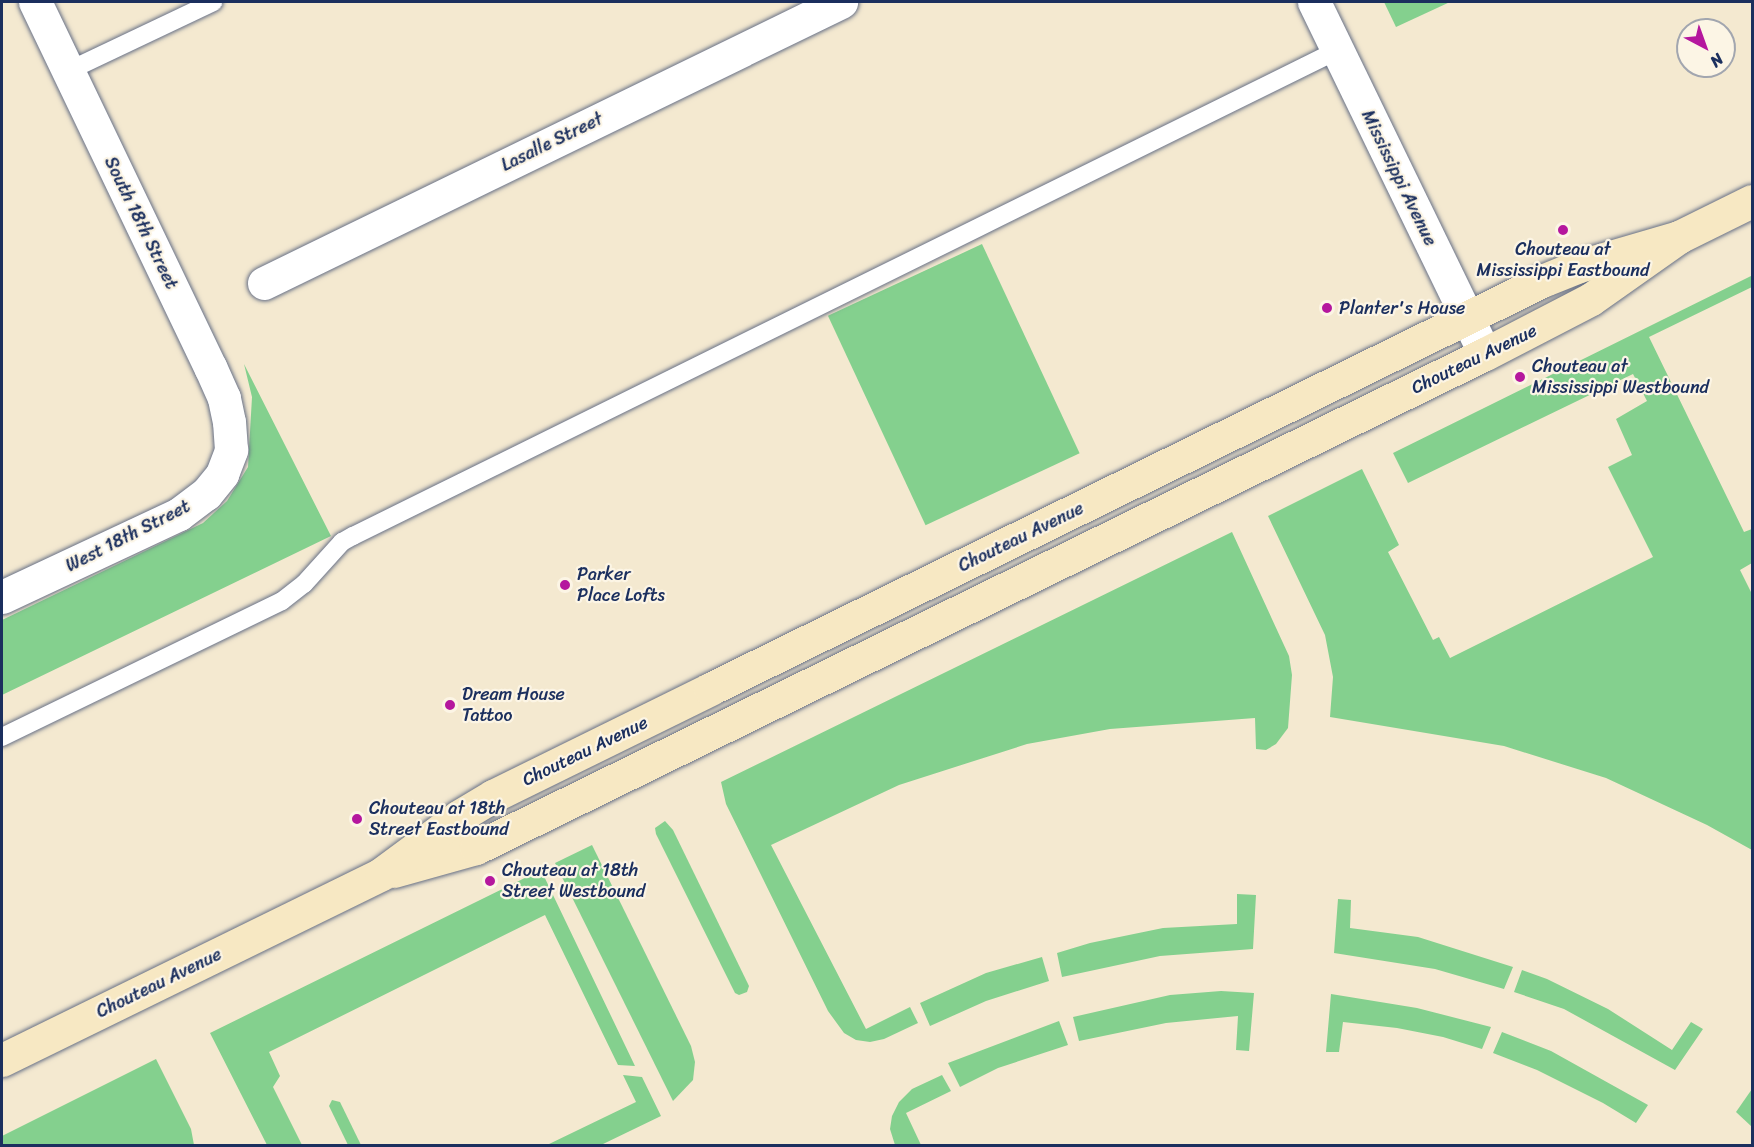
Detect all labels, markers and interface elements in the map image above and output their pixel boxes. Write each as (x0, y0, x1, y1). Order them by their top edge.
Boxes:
north arrow (1676, 18, 1736, 78)
text: N (1703, 46, 1731, 75)
street label: Mississippi Avenue (1357, 107, 1441, 249)
street label: Lasalle Street (498, 108, 606, 176)
street label: South 18th Street (100, 153, 182, 293)
marker: Chouteau at Mississippi Eastbound (1556, 223, 1570, 237)
place label: Chouteau at Mississippi Eastbound (1476, 239, 1650, 282)
place label: Planter's House (1339, 297, 1466, 319)
marker: Planter's House (1320, 301, 1334, 315)
street label: Chouteau Avenue (1408, 319, 1540, 399)
place label: Chouteau at Mississippi Westbound (1532, 356, 1709, 398)
marker: Chouteau at Mississippi Westbound (1513, 370, 1527, 384)
street label: West 18th Street (62, 495, 194, 577)
street label: Chouteau Avenue (955, 497, 1087, 577)
place label: Parker Place Lofts (577, 564, 666, 606)
marker: Parker Place Lofts (558, 578, 572, 592)
place label: Dream House Tattoo (462, 684, 565, 726)
marker: Dream House Tattoo (443, 698, 457, 712)
street label: Chouteau Avenue (519, 711, 651, 791)
place label: Chouteau at 18th Street Eastbound (369, 798, 509, 840)
marker: Chouteau at 18th Street Eastbound (350, 812, 364, 826)
place label: Chouteau at 18th Street Westbound (502, 860, 646, 902)
marker: Chouteau at 18th Street Westbound (483, 874, 497, 888)
street label: Chouteau Avenue (93, 943, 225, 1023)

